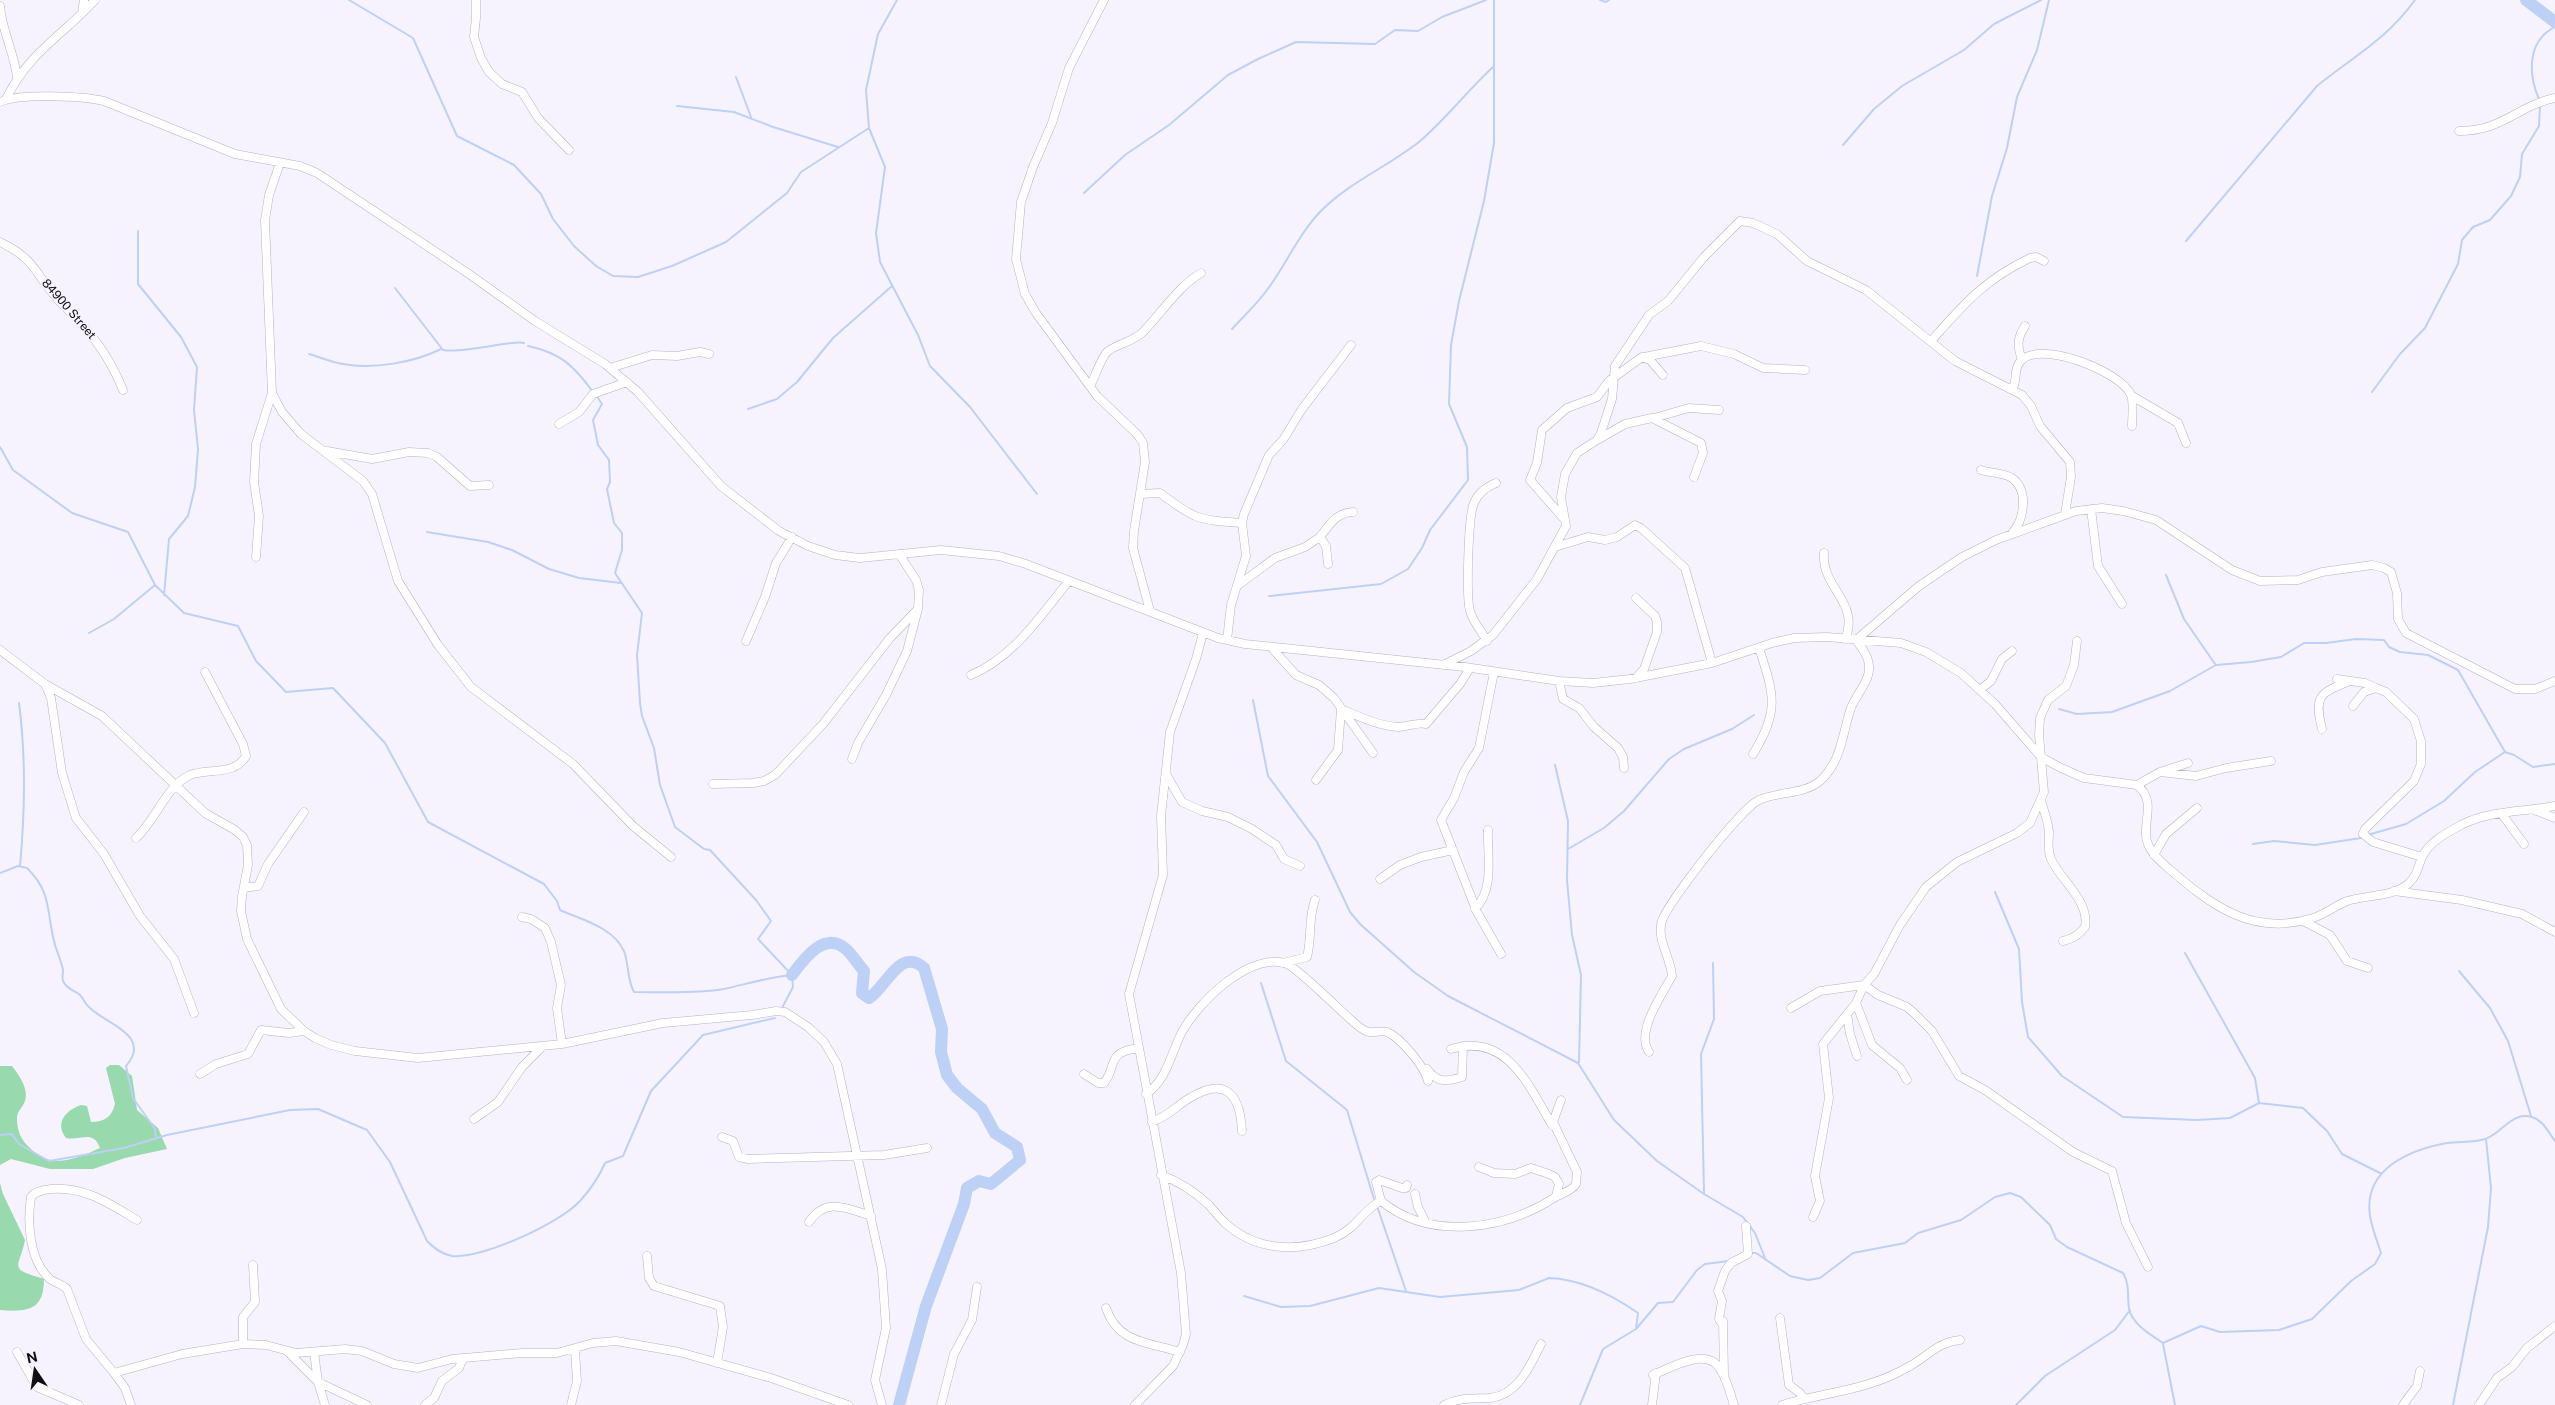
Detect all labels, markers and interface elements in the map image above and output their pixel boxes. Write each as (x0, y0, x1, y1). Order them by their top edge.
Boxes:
street label: 84900 Street (39, 276, 99, 342)
north arrow (10, 1345, 60, 1395)
text: N (25, 1348, 39, 1366)

